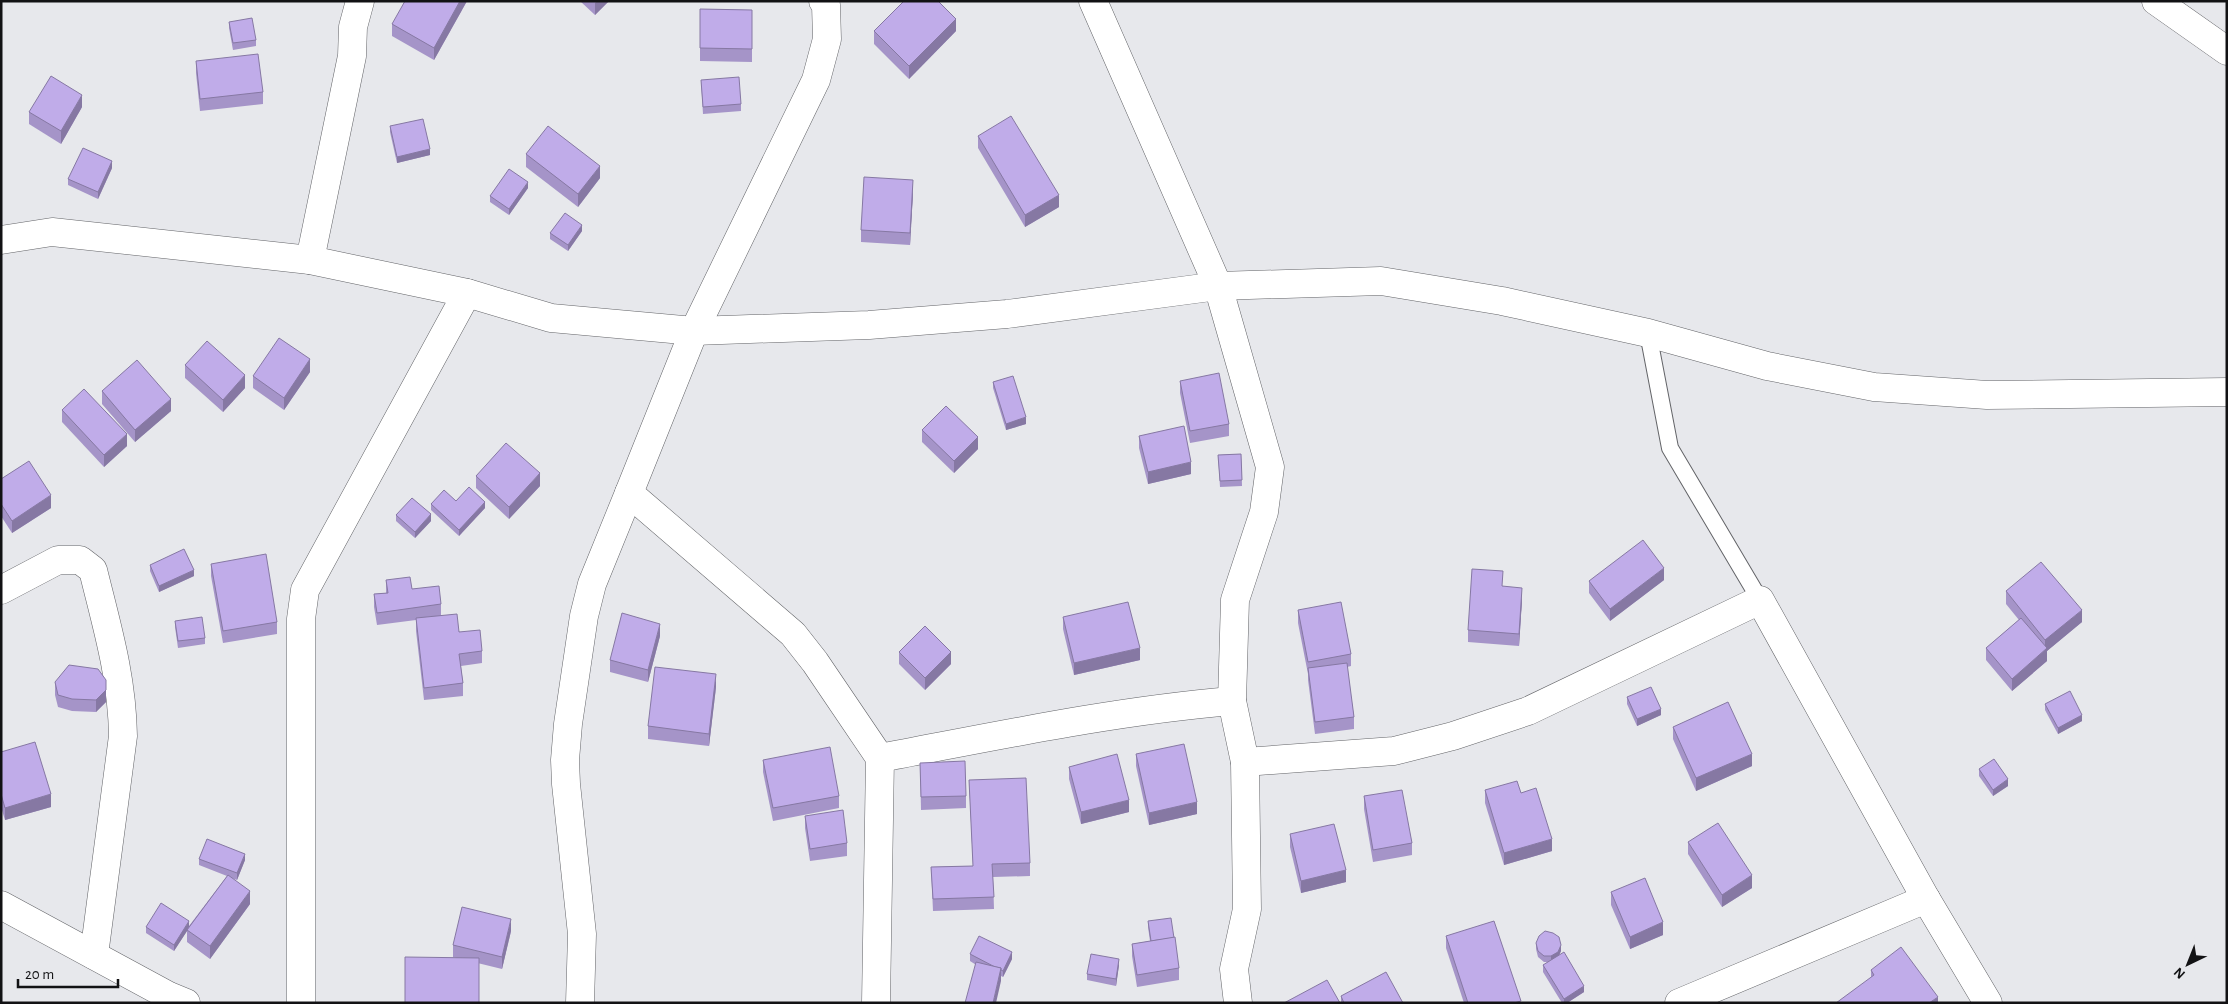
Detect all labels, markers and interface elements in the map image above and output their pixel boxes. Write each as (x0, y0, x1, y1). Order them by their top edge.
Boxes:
north arrow (2163, 939, 2213, 989)
scale bar (18, 956, 118, 988)
text: N (2171, 964, 2188, 981)
text: 20 m (25, 967, 54, 982)

